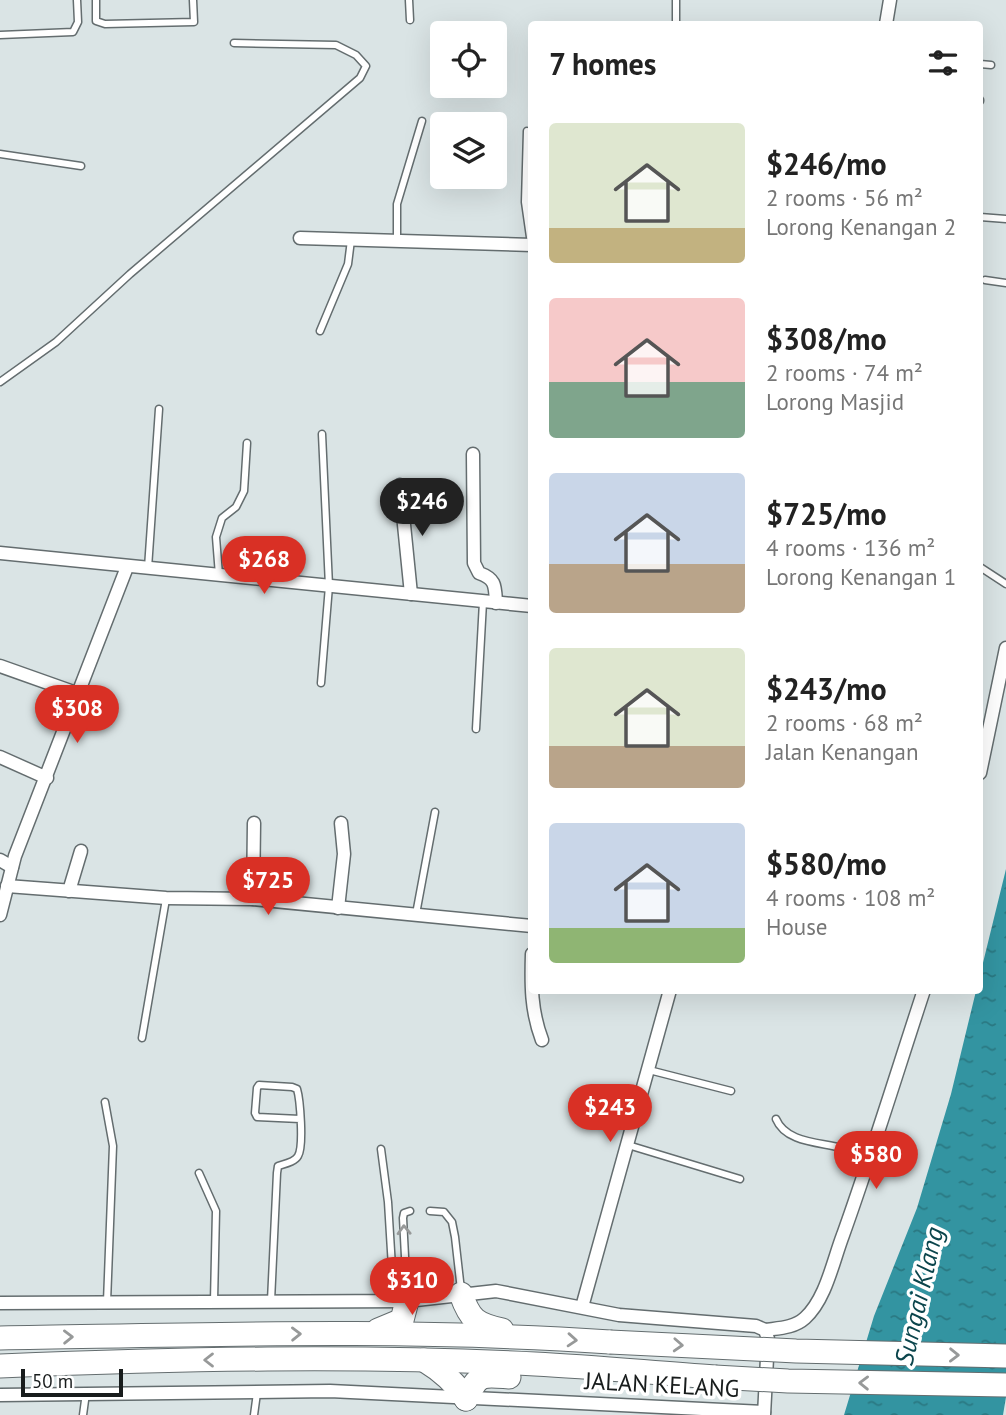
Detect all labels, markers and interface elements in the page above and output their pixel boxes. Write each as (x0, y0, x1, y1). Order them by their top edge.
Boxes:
map controls (430, 21, 507, 189)
button: locate (430, 21, 507, 98)
text: 7 homes (549, 44, 657, 83)
icon: filters (924, 44, 962, 82)
button: layers (430, 112, 507, 189)
text: $246/mo (766, 144, 887, 183)
icon: home (605, 151, 689, 235)
text: 2 rooms · 56 m² (766, 183, 923, 212)
text: Lorong Kenangan 2 (766, 212, 956, 241)
text: $308/mo (766, 319, 887, 358)
icon: home (605, 326, 689, 410)
text: 2 rooms · 74 m² (766, 358, 923, 387)
text: Lorong Masjid (766, 387, 904, 416)
pin: $246 (381, 478, 463, 538)
text: $246 (396, 486, 448, 515)
text: $725/mo (766, 494, 887, 533)
icon: home (605, 501, 689, 585)
text: 4 rooms · 136 m² (766, 533, 935, 562)
pin: $268 (223, 536, 305, 596)
text: $268 (238, 544, 290, 573)
text: Lorong Kenangan 1 (766, 562, 956, 591)
text: $243/mo (766, 669, 887, 708)
icon: home (605, 676, 689, 760)
pin: $308 (36, 686, 118, 745)
text: $308 (51, 693, 103, 722)
text: 2 rooms · 68 m² (766, 708, 923, 737)
text: Jalan Kenangan (766, 737, 918, 766)
text: $580/mo (766, 844, 887, 883)
icon: home (605, 851, 689, 935)
pin: $725 (227, 858, 309, 917)
text: $725 (242, 865, 294, 894)
text: 4 rooms · 108 m² (766, 883, 935, 912)
text: House (766, 912, 828, 941)
pin: $243 (569, 1084, 651, 1144)
text: $243 (584, 1092, 636, 1121)
pin: $580 (835, 1132, 917, 1191)
text: $580 (850, 1139, 902, 1168)
one-way arrow (397, 1224, 412, 1235)
water label: Sungai Klang (887, 1224, 950, 1368)
pin: $310 (371, 1258, 453, 1317)
text: $310 (386, 1265, 438, 1294)
one-way arrow (290, 1326, 301, 1341)
one-way arrow (63, 1329, 74, 1345)
one-way arrow (567, 1332, 578, 1347)
one-way arrow (672, 1338, 683, 1353)
one-way arrow (949, 1347, 960, 1362)
one-way arrow (203, 1352, 213, 1368)
street label: JALAN KELANG (583, 1365, 740, 1404)
scale bar (21, 1366, 122, 1398)
text: 50 m (32, 1369, 73, 1393)
one-way arrow (859, 1375, 870, 1390)

